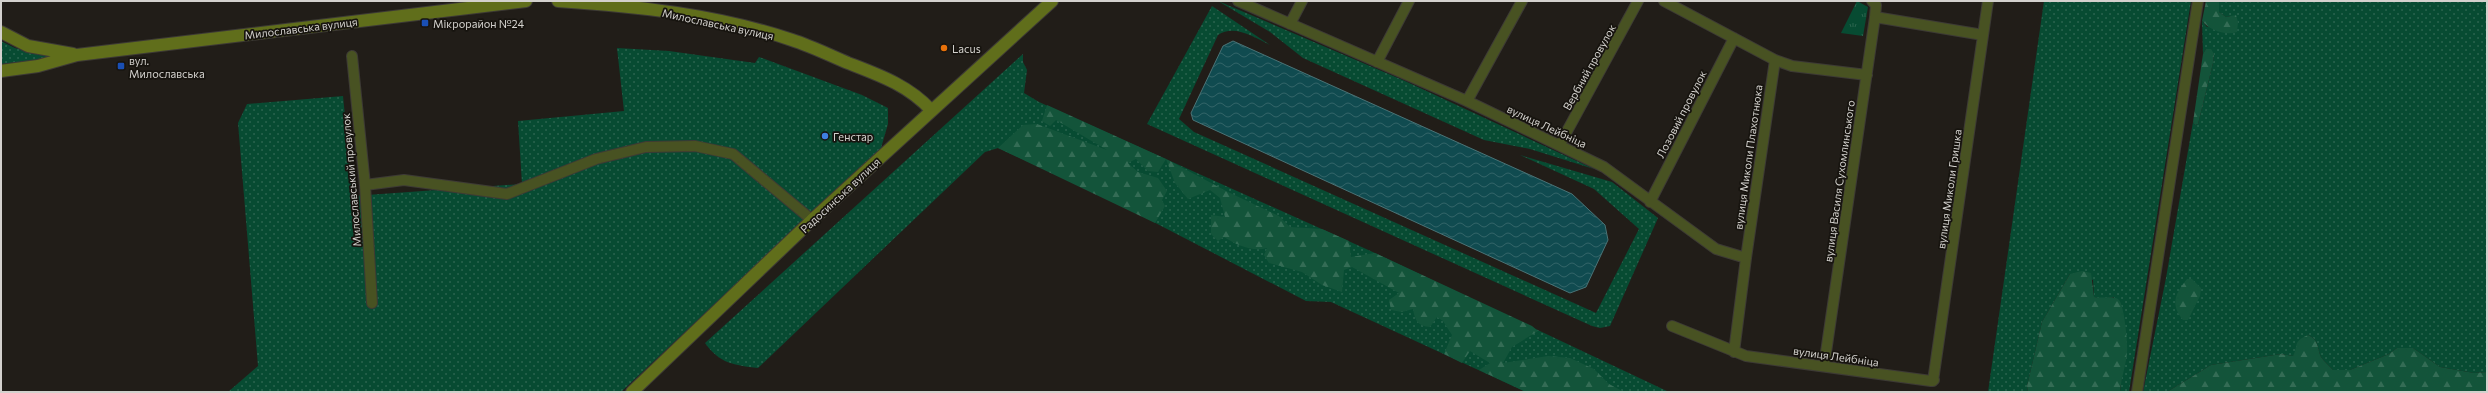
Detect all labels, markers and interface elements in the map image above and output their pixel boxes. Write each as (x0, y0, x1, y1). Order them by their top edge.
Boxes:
street label: Милославська вулиця (661, 6, 775, 42)
street label: Милославська вулиця (244, 15, 358, 41)
place label: Мікрорайон №24 (433, 17, 524, 30)
marker: Мікрорайон №24 (420, 18, 430, 28)
street label: Вербний провулок (1560, 22, 1618, 112)
place label: Lacus (952, 42, 981, 55)
marker: Lacus (939, 43, 949, 53)
place label: вул. Милославська (129, 54, 205, 80)
marker: вул. Милославська (116, 61, 126, 71)
street label: Лозовий провулок (1653, 68, 1709, 160)
street label: вулиця Миколи Плахотнюка (1731, 84, 1765, 230)
street label: вулиця Василя Сухомлинського (1821, 99, 1857, 263)
street label: вулиця Лейбніца (1505, 102, 1589, 150)
street label: Милославський провулок (339, 113, 363, 247)
street label: вулиця Миколи Гришка (1934, 128, 1964, 250)
place label: Генстар (833, 130, 873, 143)
marker: Генстар (820, 131, 830, 141)
street label: Радосинська вулиця (797, 155, 883, 235)
street label: вулиця Лейбніца (1792, 344, 1880, 368)

